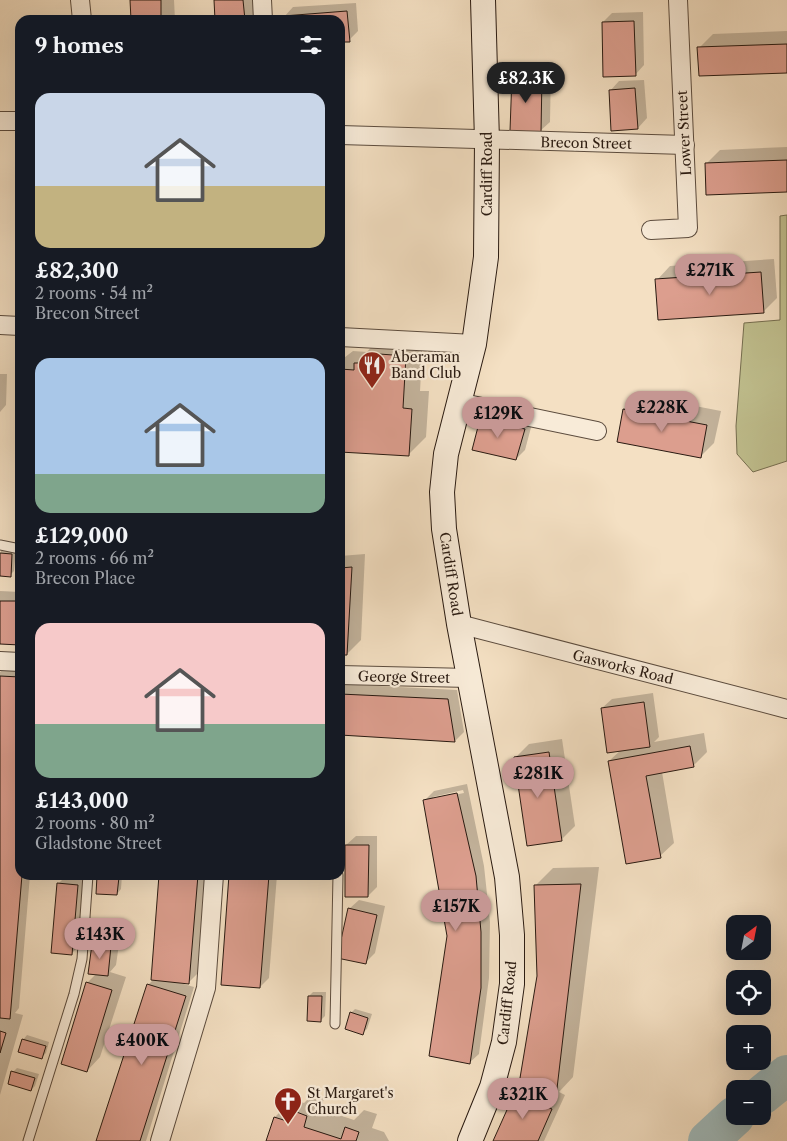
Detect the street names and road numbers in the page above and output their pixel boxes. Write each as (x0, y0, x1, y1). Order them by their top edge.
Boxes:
street label: Lower Street (673, 90, 695, 176)
street label: Cardiff Road (478, 131, 496, 216)
street label: Brecon Street (540, 133, 632, 153)
street label: Cardiff Road (435, 531, 467, 618)
street label: Gasworks Road (571, 646, 676, 688)
street label: George Street (358, 667, 450, 687)
street label: Cardiff Road (494, 959, 520, 1046)

